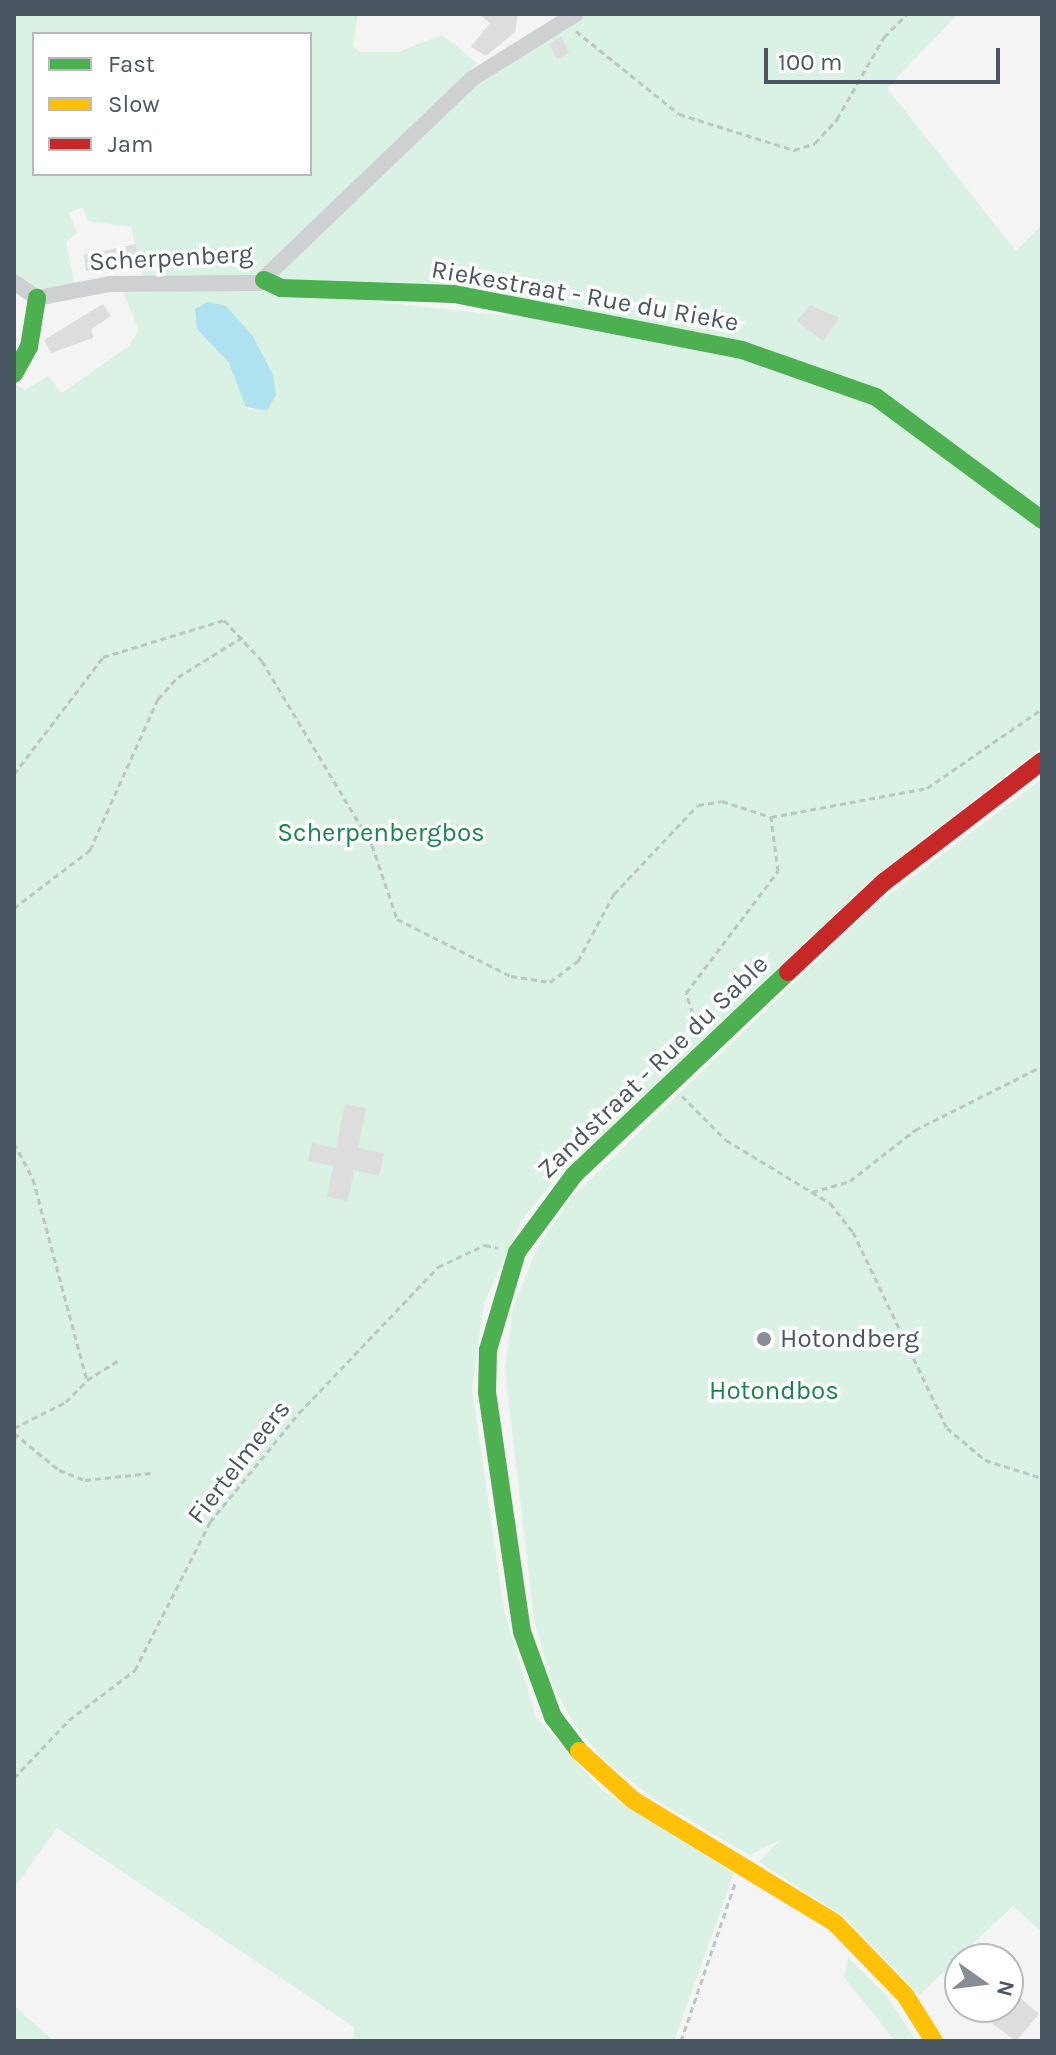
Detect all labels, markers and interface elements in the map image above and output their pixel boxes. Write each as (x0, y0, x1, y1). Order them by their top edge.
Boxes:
legend (32, 32, 312, 176)
scale bar (768, 32, 1004, 82)
text: 100 m (778, 48, 843, 76)
text: Fast (108, 50, 155, 78)
text: Slow (108, 90, 160, 118)
text: Jam (108, 130, 153, 158)
street label: Scherpenberg (88, 238, 254, 278)
street label: Riekestraat - Rue du Rieke (429, 254, 741, 338)
park label: Scherpenbergbos (277, 817, 485, 849)
street label: Zandstraat - Rue du Sable (531, 949, 775, 1185)
place label: Hotondberg (780, 1323, 919, 1355)
marker: Hotondberg (755, 1330, 773, 1348)
park label: Hotondbos (709, 1375, 839, 1407)
street label: Fiertelmeers (181, 1394, 297, 1530)
north arrow (944, 1943, 1024, 2023)
text: N (991, 1978, 1020, 1999)

